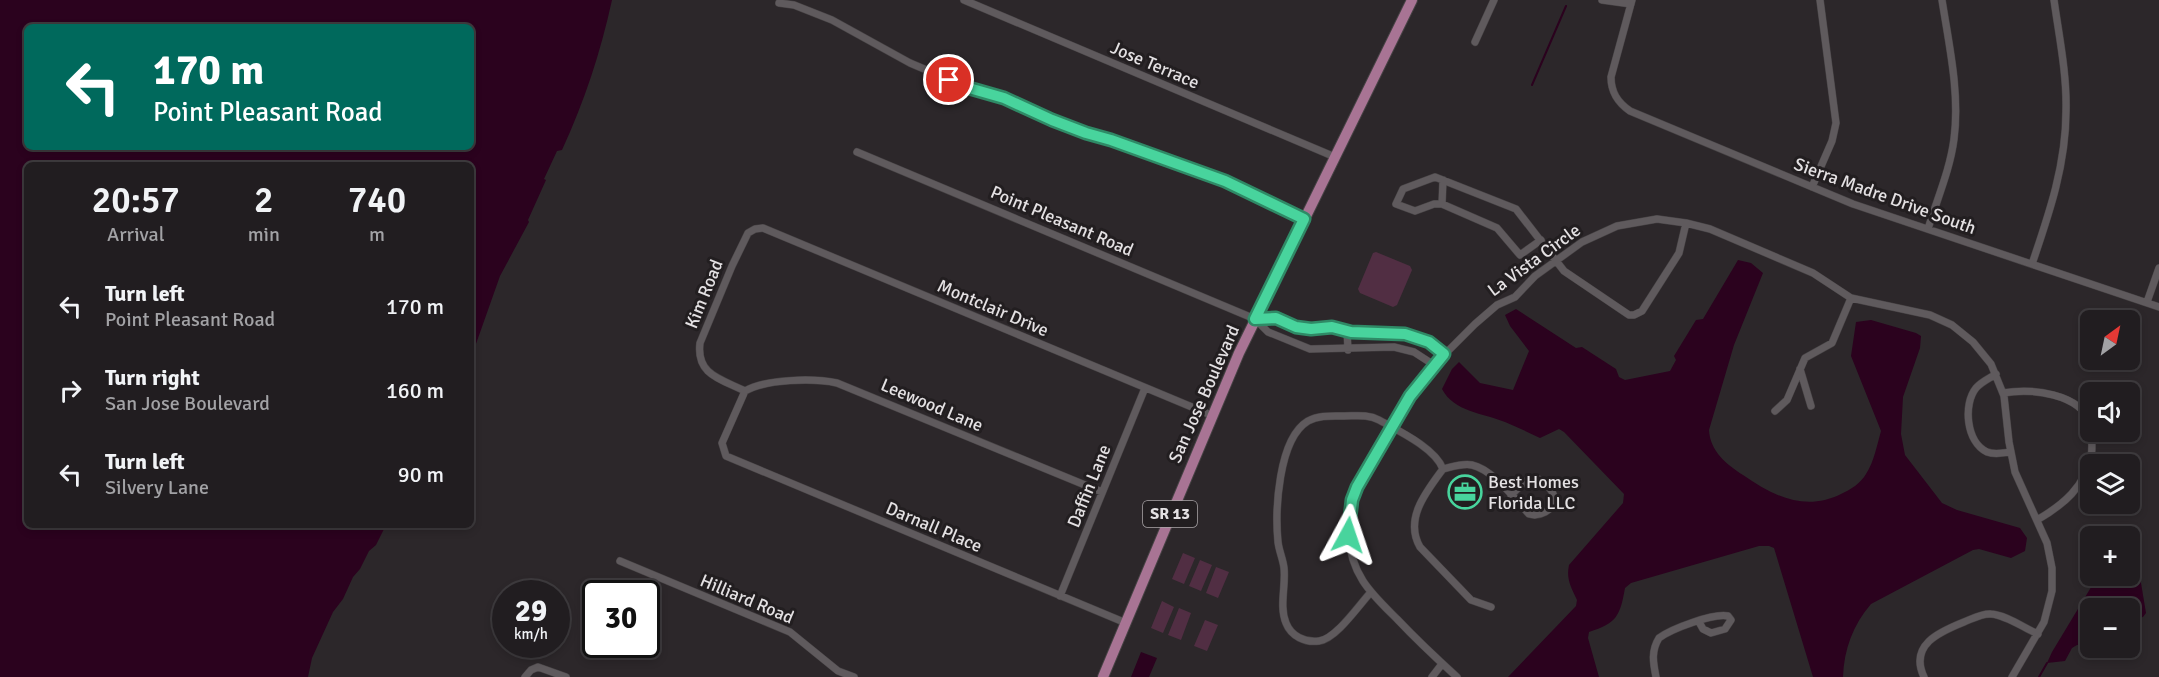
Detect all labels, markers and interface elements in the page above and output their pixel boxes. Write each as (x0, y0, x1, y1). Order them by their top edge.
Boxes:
street label: Jose Terrace (1107, 36, 1203, 94)
text: 170 m (153, 45, 264, 96)
icon: left (54, 48, 132, 126)
pin (923, 54, 974, 105)
icon: arrive (932, 63, 965, 96)
text: Point Pleasant Road (153, 96, 383, 129)
street label: Sierra Madre Drive South (1791, 153, 1979, 239)
text: 20:57 (92, 178, 180, 223)
text: 2 (254, 178, 274, 223)
text: 740 (348, 178, 406, 223)
street label: Point Pleasant Road (987, 181, 1137, 261)
street label: La Vista Circle (1483, 219, 1585, 301)
text: Arrival (107, 222, 165, 247)
text: min (248, 222, 280, 247)
text: m (369, 222, 385, 247)
street label: Kim Road (680, 256, 728, 332)
street label: Montclair Drive (934, 275, 1052, 341)
text: Turn left (105, 280, 185, 307)
icon: left (54, 290, 87, 323)
text: 170 m (386, 293, 444, 320)
text: Point Pleasant Road (105, 307, 275, 332)
north arrow (2080, 310, 2140, 370)
map controls (2080, 310, 2140, 658)
street label: San Jose Boulevard (1164, 322, 1244, 466)
text: Turn right (105, 364, 200, 391)
icon: right (54, 374, 87, 407)
street label: Leewood Lane (878, 374, 986, 436)
text: 160 m (386, 377, 444, 404)
button: sound (2080, 382, 2140, 442)
text: San Jose Boulevard (105, 391, 270, 416)
street label: Daffin Lane (1062, 441, 1116, 531)
text: Turn left (105, 448, 185, 475)
button: layers (2080, 454, 2140, 514)
icon: left (54, 458, 87, 491)
text: 90 m (398, 461, 444, 488)
place label: Best Homes Florida LLC (1488, 471, 1579, 514)
office icon: Best Homes Florida LLC (1447, 474, 1483, 510)
text: Silvery Lane (105, 475, 209, 500)
street label: Darnall Place (883, 497, 985, 557)
road number: SR 13 (1143, 501, 1197, 527)
position arrow (1316, 503, 1380, 567)
button: + (2080, 526, 2140, 586)
street label: Hilliard Road (697, 569, 797, 629)
speed limit sign: 30 (582, 580, 660, 658)
text: 29 (515, 593, 547, 630)
button: − (2080, 598, 2140, 658)
text: km/h (514, 625, 548, 643)

